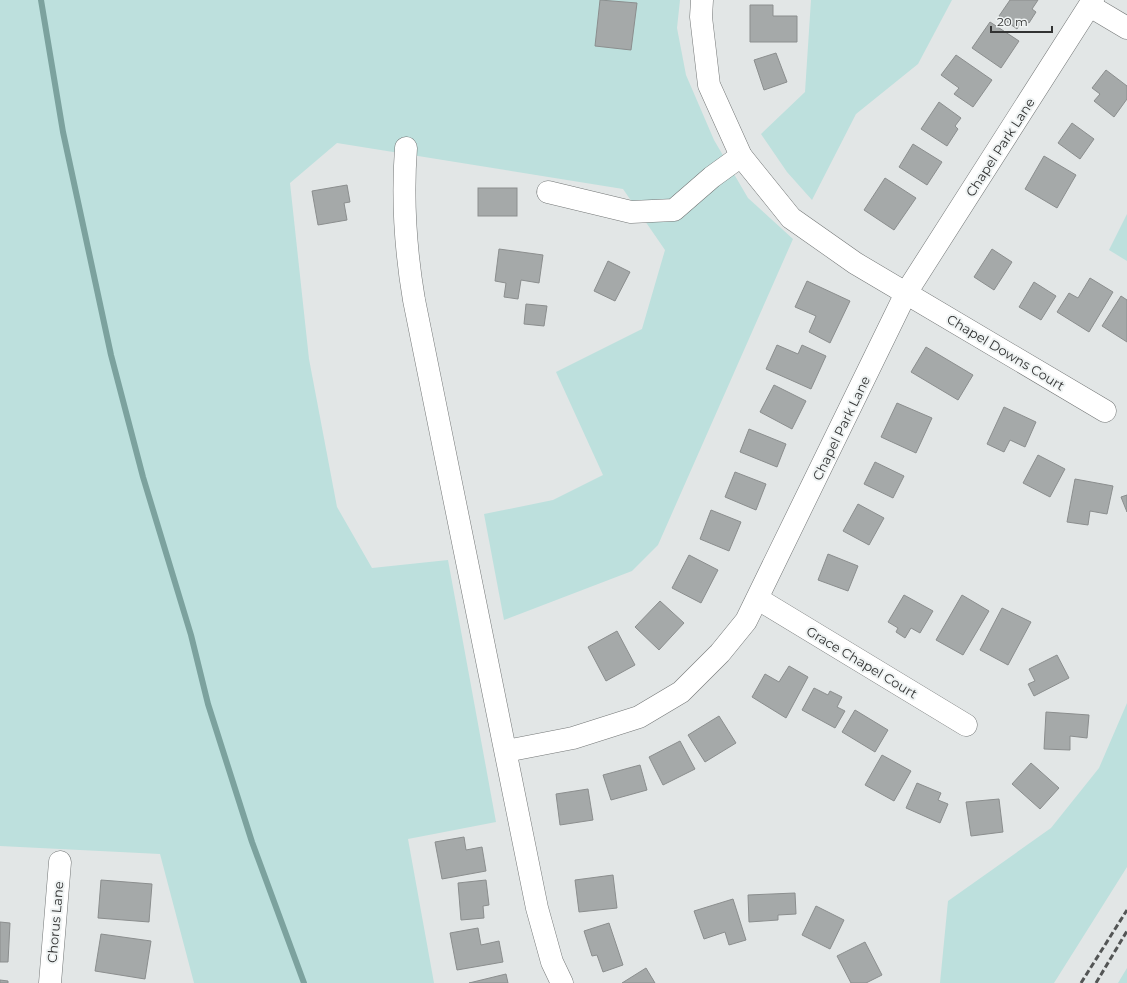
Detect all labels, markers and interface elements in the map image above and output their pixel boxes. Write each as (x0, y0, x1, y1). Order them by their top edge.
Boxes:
scale bar (991, 8, 1052, 34)
text: 20 m (997, 14, 1028, 29)
street label: Chapel Park Lane (962, 95, 1038, 199)
street label: Chapel Downs Court (944, 311, 1068, 393)
street label: Chapel Park Lane (809, 373, 873, 483)
street label: Grace Chapel Court (804, 623, 920, 701)
street label: Chorus Lane (43, 880, 67, 963)

